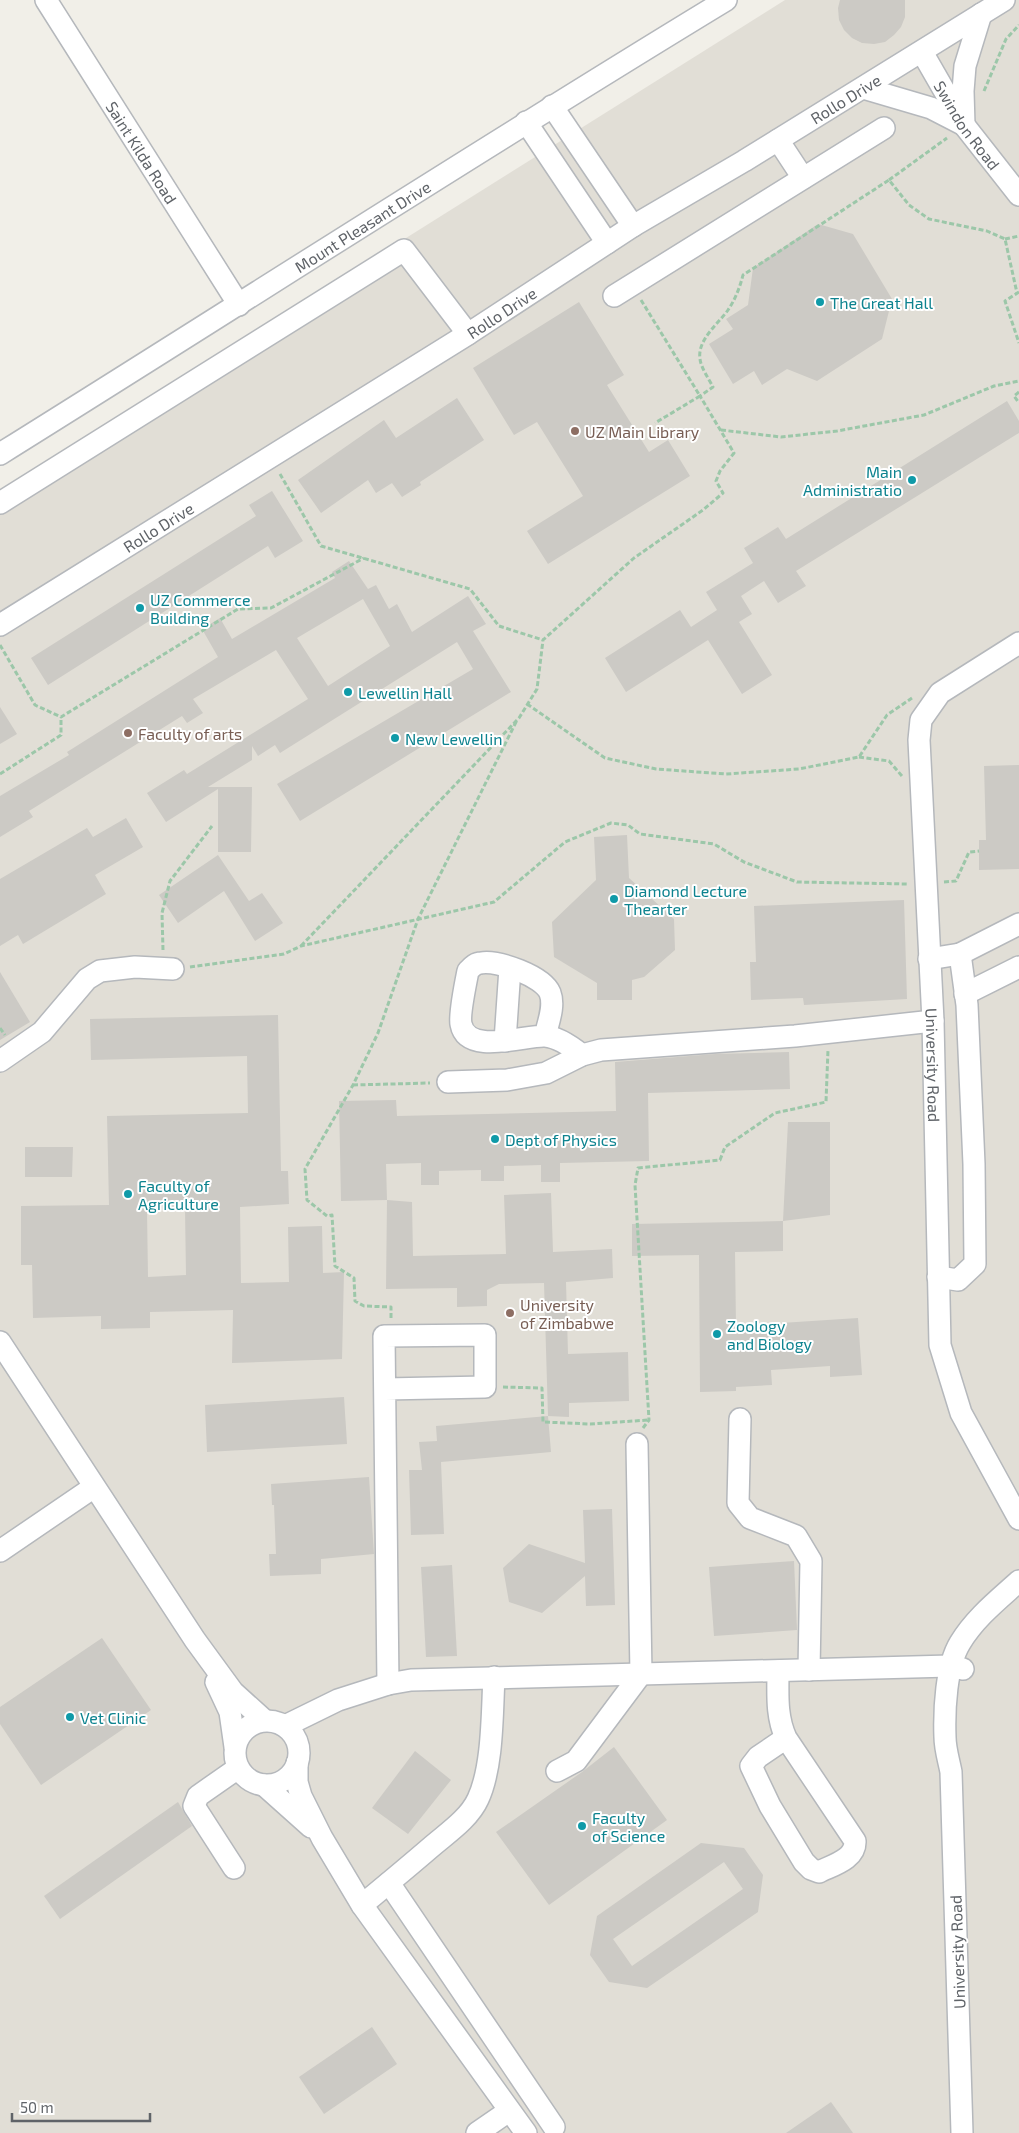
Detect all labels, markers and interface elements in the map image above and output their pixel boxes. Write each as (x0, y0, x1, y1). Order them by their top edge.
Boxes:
street label: Rollo Drive (807, 69, 884, 127)
street label: Swindon Road (931, 77, 1005, 173)
street label: Saint Kilda Road (103, 97, 182, 207)
street label: Mount Pleasant Drive (291, 176, 434, 276)
street label: Rollo Drive (463, 283, 540, 342)
place label: The Great Hall (830, 293, 933, 312)
marker: The Great Hall (814, 296, 826, 308)
place label: UZ Main Library (585, 422, 700, 441)
marker: UZ Main Library (569, 425, 581, 437)
place label: Main Administratio (803, 462, 902, 499)
marker: Main Administratio (906, 474, 918, 486)
street label: Rollo Drive (119, 498, 197, 556)
place label: UZ Commerce Building (150, 590, 251, 627)
marker: UZ Commerce Building (134, 602, 146, 614)
place label: Lewellin Hall (358, 683, 452, 702)
marker: Lewellin Hall (342, 686, 354, 698)
place label: Faculty of arts (138, 724, 242, 743)
marker: Faculty of arts (122, 727, 134, 739)
place label: New Lewellin (405, 729, 503, 748)
marker: New Lewellin (389, 732, 401, 744)
place label: Diamond Lecture Thearter (624, 881, 747, 918)
marker: Diamond Lecture Thearter (608, 893, 620, 905)
street label: University Road (923, 1008, 945, 1122)
place label: Dept of Physics (505, 1130, 617, 1149)
marker: Dept of Physics (489, 1133, 501, 1145)
place label: Faculty of Agriculture (138, 1176, 219, 1213)
marker: Faculty of Agriculture (122, 1188, 134, 1200)
place label: University of Zimbabwe (520, 1295, 614, 1332)
marker: University of Zimbabwe (504, 1307, 516, 1319)
place label: Zoology and Biology (727, 1316, 813, 1353)
marker: Zoology and Biology (711, 1328, 723, 1340)
place label: Vet Clinic (80, 1708, 146, 1727)
marker: Vet Clinic (64, 1711, 76, 1723)
place label: Faculty of Science (592, 1808, 665, 1845)
marker: Faculty of Science (576, 1820, 588, 1832)
street label: University Road (946, 1895, 968, 2009)
scale bar (12, 2090, 150, 2122)
text: 50 m (20, 2098, 54, 2116)

